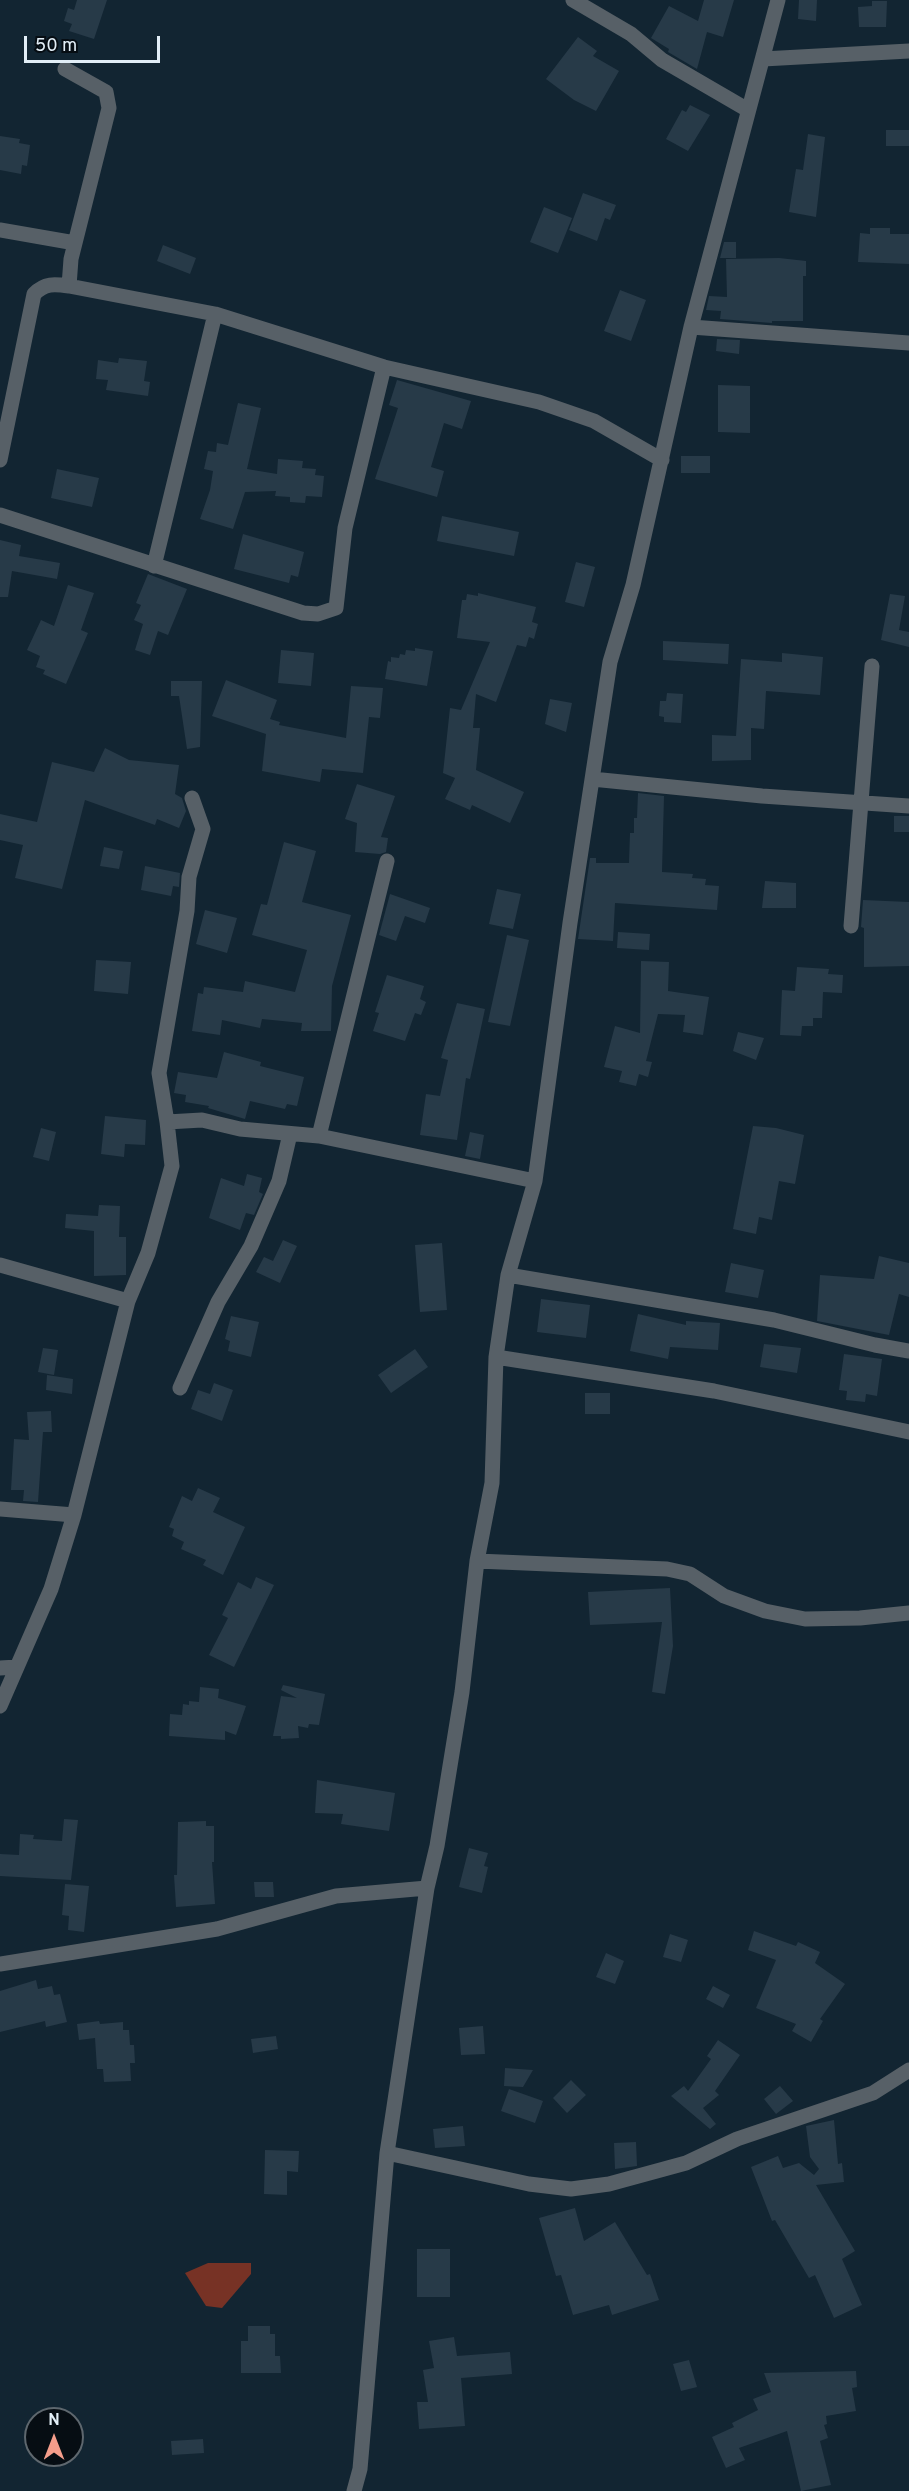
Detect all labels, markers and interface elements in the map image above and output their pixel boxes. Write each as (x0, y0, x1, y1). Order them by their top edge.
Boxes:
scale bar (27, 24, 164, 62)
text: 50 m (35, 35, 77, 58)
north arrow (24, 2407, 84, 2467)
text: N (48, 2411, 60, 2431)

